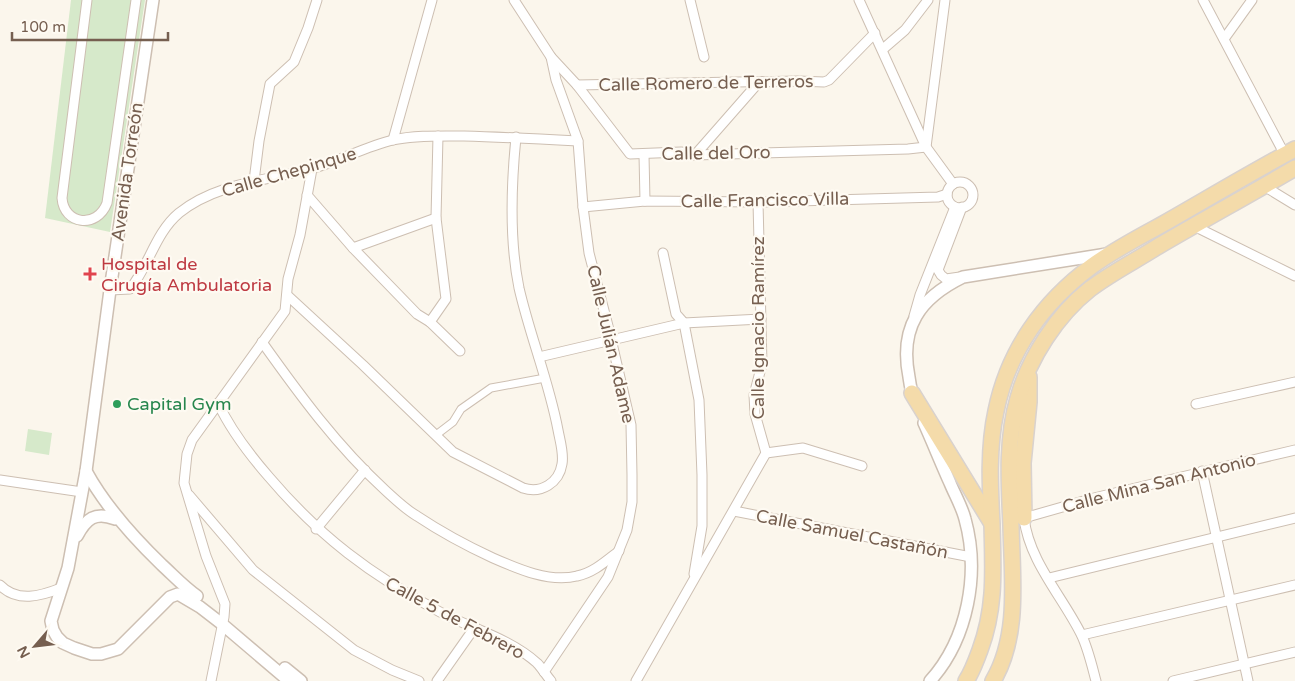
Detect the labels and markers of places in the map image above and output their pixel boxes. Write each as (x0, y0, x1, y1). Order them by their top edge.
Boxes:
place label: Hospital de Cirugía Ambulatoria (101, 253, 272, 296)
marker: Hospital de Cirugía Ambulatoria (83, 267, 97, 281)
place label: Capital Gym (127, 393, 231, 415)
marker: Capital Gym (111, 398, 123, 410)

